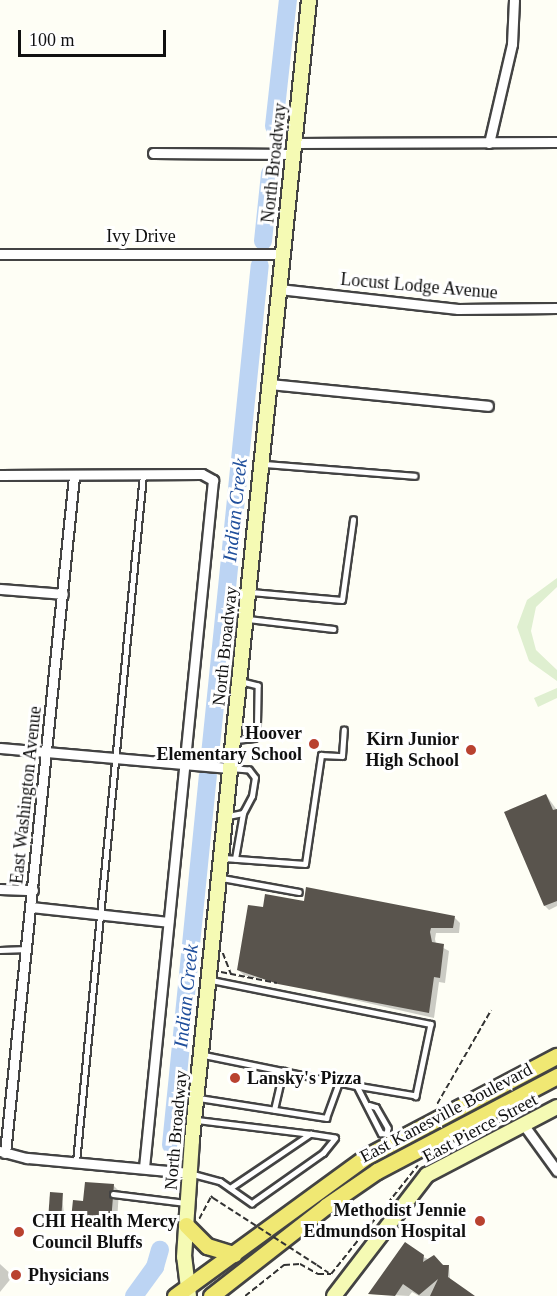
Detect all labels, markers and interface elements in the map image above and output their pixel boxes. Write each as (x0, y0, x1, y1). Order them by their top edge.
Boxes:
scale bar (21, 18, 170, 56)
text: 100 m (29, 30, 75, 50)
street label: North Broadway (257, 102, 291, 224)
street label: Ivy Drive (106, 225, 176, 247)
street label: Locust Lodge Avenue (339, 268, 499, 304)
water label: Indian Creek (218, 457, 252, 563)
street label: North Broadway (208, 585, 242, 707)
street label: East Washington Avenue (6, 704, 46, 886)
place label: Hoover Elementary School (157, 723, 302, 766)
place label: Kirn Junior High School (365, 729, 459, 771)
marker: Hoover Elementary School (307, 737, 321, 751)
marker: Kirn Junior High School (464, 743, 478, 757)
water label: Indian Creek (169, 943, 203, 1049)
street label: East Kanesville Boulevard (356, 1058, 536, 1168)
place label: Lansky's Pizza (247, 1067, 362, 1089)
street label: North Broadway (160, 1069, 192, 1191)
marker: Lansky's Pizza (228, 1071, 242, 1085)
street label: East Pierce Street (419, 1089, 541, 1167)
place label: Methodist Jennie Edmundson Hospital (303, 1200, 466, 1242)
place label: CHI Health Mercy Council Bluffs (32, 1211, 177, 1254)
marker: Methodist Jennie Edmundson Hospital (471, 1212, 489, 1230)
marker: CHI Health Mercy Council Bluffs (10, 1223, 28, 1241)
place label: Physicians (28, 1264, 109, 1286)
marker: Physicians (9, 1268, 23, 1282)

